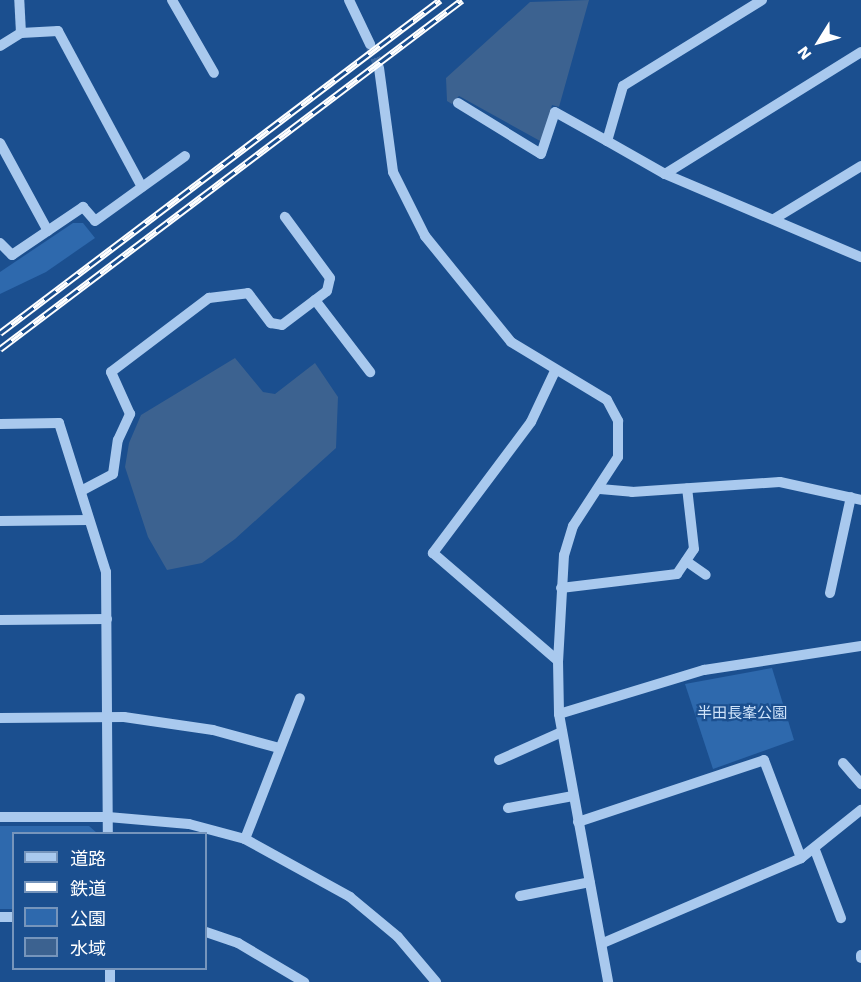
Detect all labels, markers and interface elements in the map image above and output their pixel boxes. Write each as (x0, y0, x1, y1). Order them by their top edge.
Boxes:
north arrow (789, 12, 849, 72)
text: N (793, 43, 815, 64)
park label: 半田長峯公園 (697, 705, 787, 723)
legend (12, 832, 207, 970)
text: 道路 (70, 848, 106, 869)
text: 鉄道 (70, 878, 106, 899)
text: 公園 (70, 908, 106, 929)
text: 水域 (70, 938, 106, 959)

